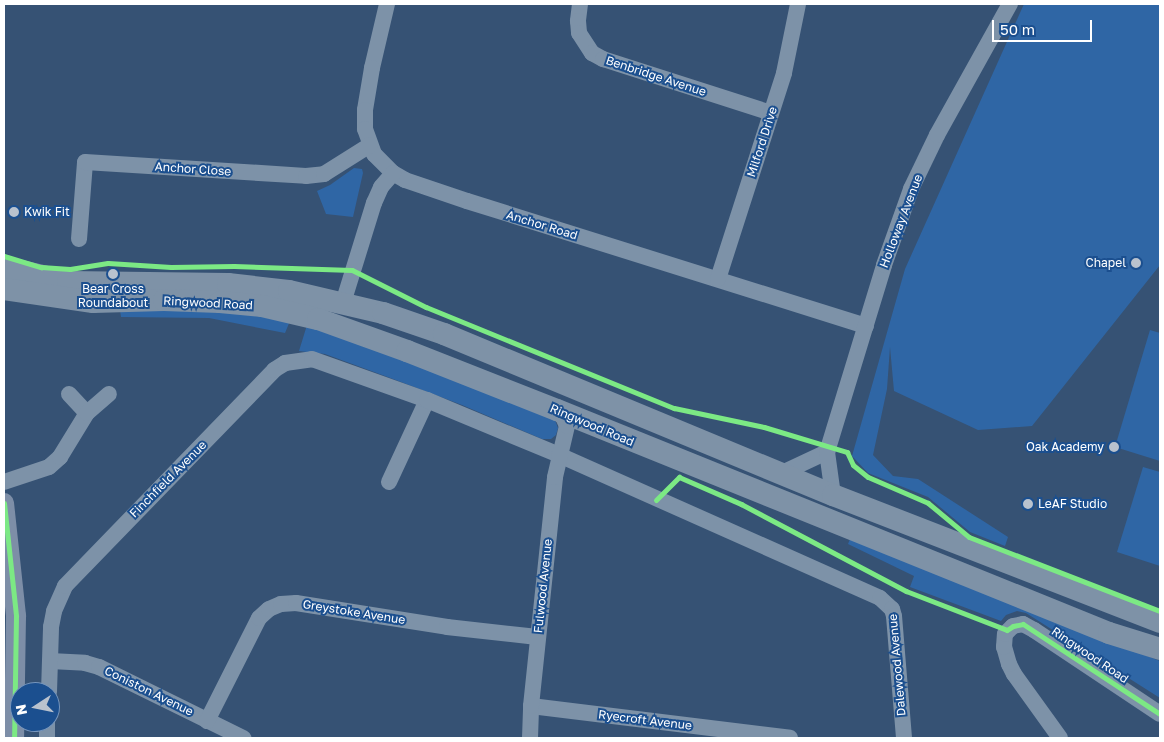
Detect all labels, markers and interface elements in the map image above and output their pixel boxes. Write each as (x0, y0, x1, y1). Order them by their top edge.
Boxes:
scale bar (994, 10, 1094, 42)
text: 50 m (1000, 20, 1035, 38)
street label: Benbridge Avenue (604, 53, 708, 99)
street label: Milford Drive (744, 105, 780, 179)
street label: Anchor Close (154, 159, 232, 179)
street label: Holloway Avenue (877, 172, 925, 270)
place label: Kwik Fit (24, 205, 70, 219)
marker: Kwik Fit (8, 206, 20, 218)
street label: Anchor Road (505, 207, 579, 243)
place label: Chapel (1086, 256, 1126, 270)
marker: Chapel (1130, 257, 1142, 269)
marker: Bear Cross Roundabout (107, 268, 119, 280)
place label: Bear Cross Roundabout (78, 282, 148, 310)
street label: Ringwood Road (163, 293, 253, 313)
street label: Ringwood Road (548, 401, 636, 449)
street label: Finchfield Avenue (127, 438, 209, 520)
place label: Oak Academy (1026, 440, 1104, 454)
marker: Oak Academy (1108, 441, 1120, 453)
place label: LeAF Studio (1038, 497, 1107, 511)
marker: LeAF Studio (1022, 498, 1034, 510)
street label: Fulwood Avenue (531, 538, 555, 634)
street label: Greystoke Avenue (302, 597, 406, 627)
street label: Dalewood Avenue (885, 613, 909, 717)
street label: Ringwood Road (1049, 624, 1131, 686)
street label: Coniston Avenue (102, 663, 196, 719)
north arrow (10, 682, 60, 732)
text: N (11, 703, 30, 717)
street label: Ryecroft Avenue (597, 707, 693, 733)

